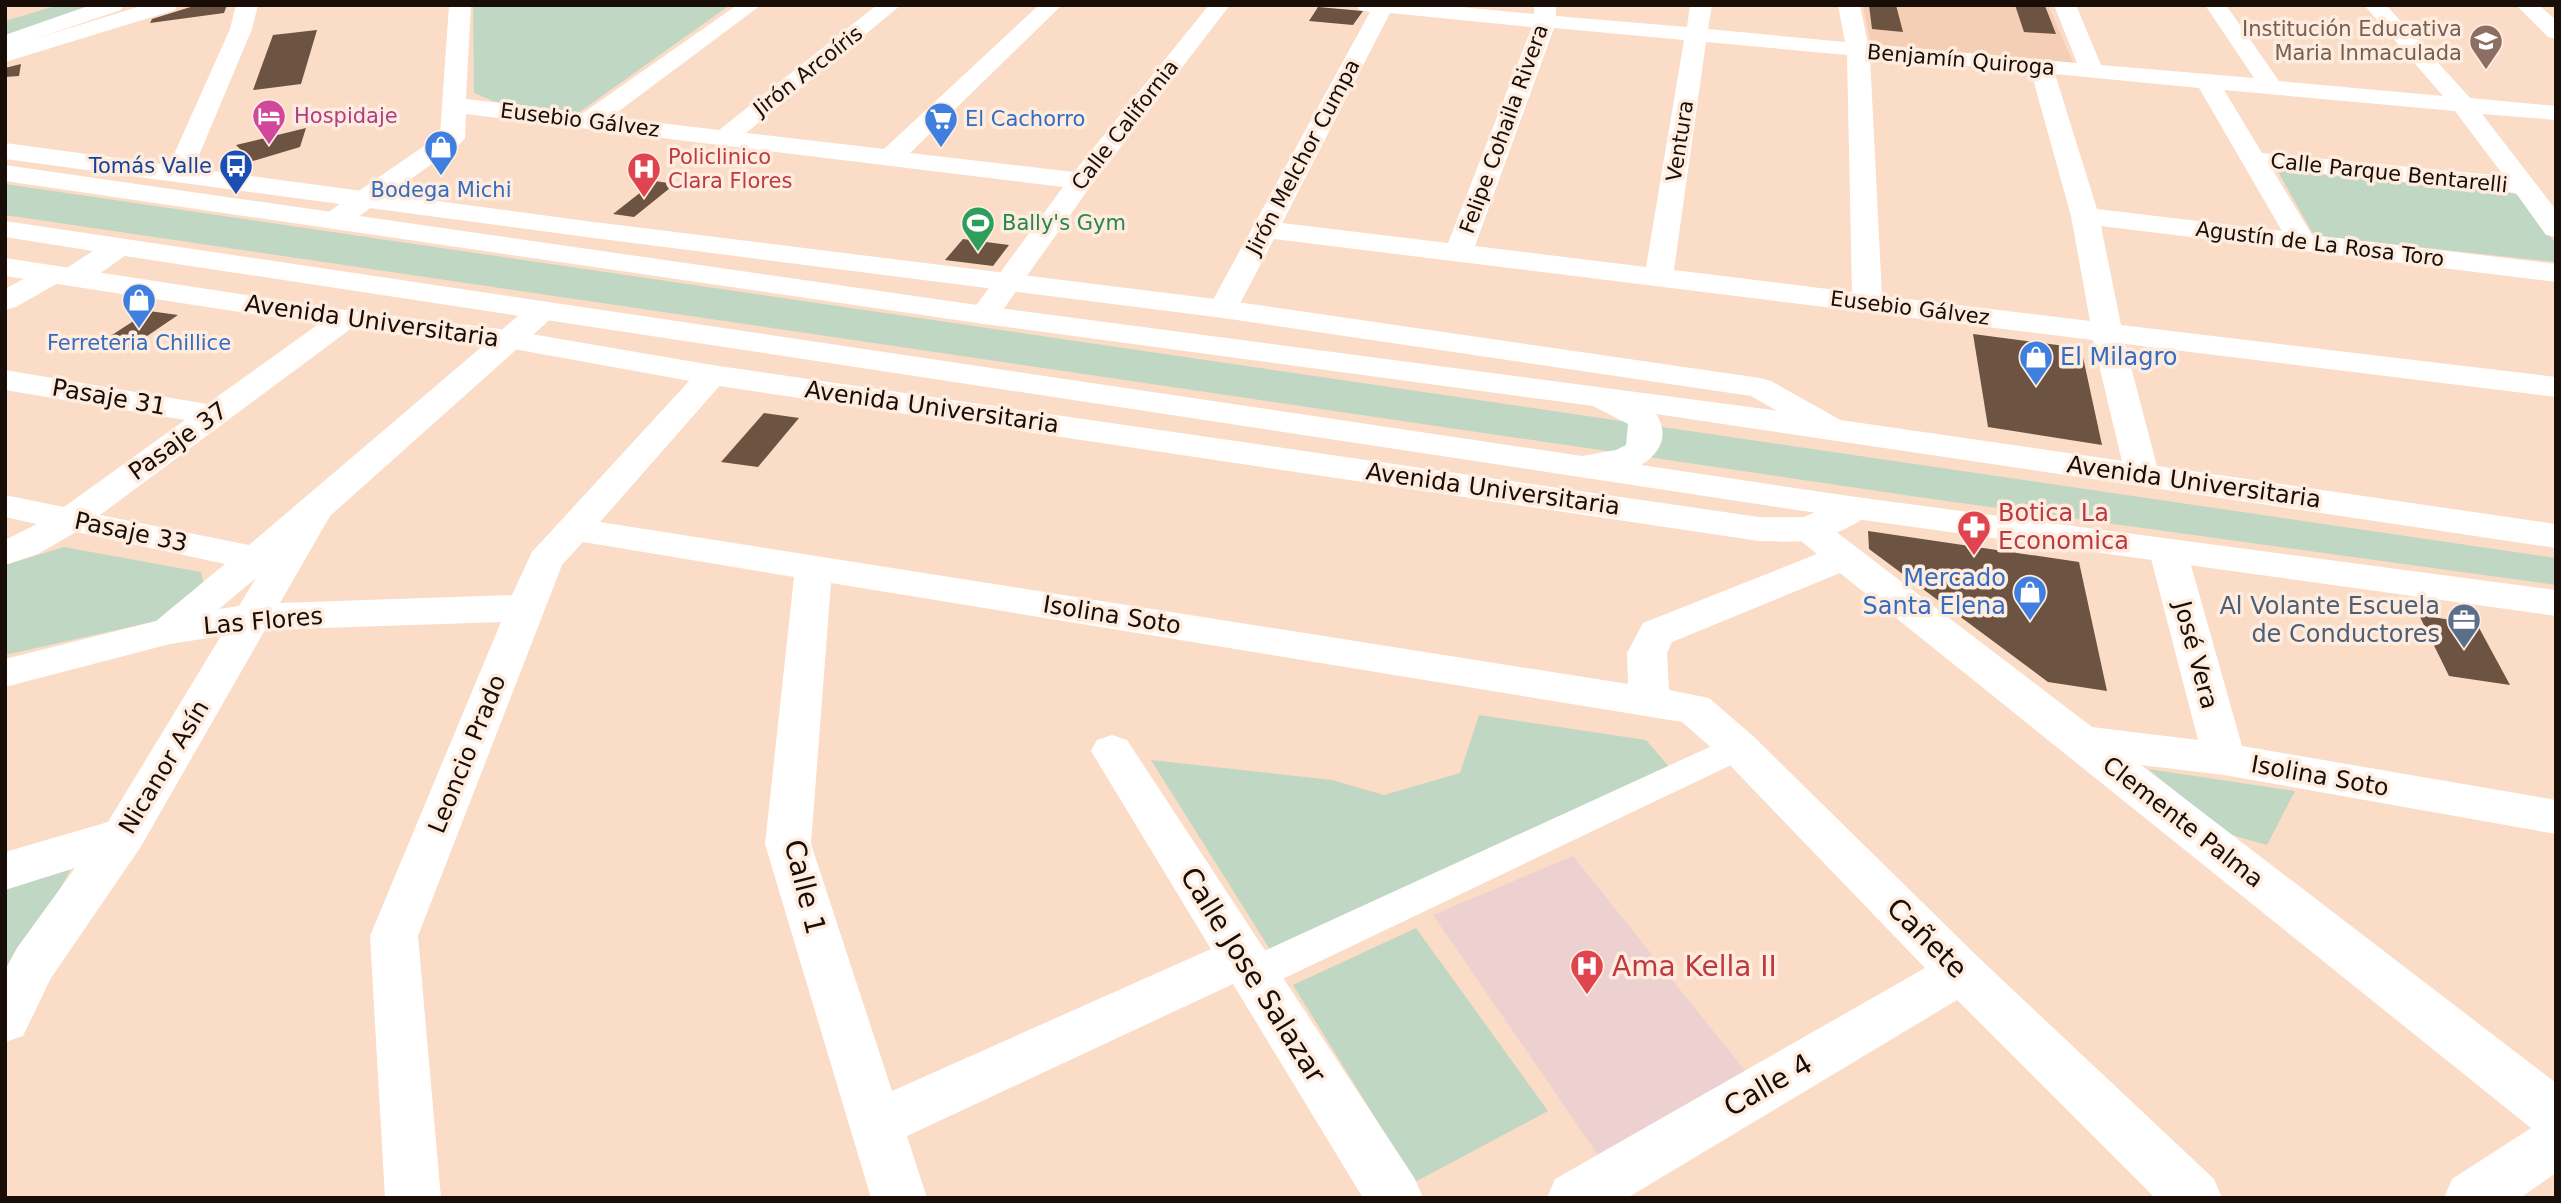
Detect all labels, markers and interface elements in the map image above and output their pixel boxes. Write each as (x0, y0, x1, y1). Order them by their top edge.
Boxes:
place label: Institución Educativa Maria Inmaculada (2242, 17, 2462, 65)
street label: Jirón Arcoíris (747, 21, 867, 122)
street label: Felipe Cohaila Rivera (1455, 21, 1553, 237)
school or university icon: Institución Educativa Maria Inmaculada (2467, 22, 2505, 71)
street label: Benjamín Quiroga (1866, 40, 2056, 80)
street label: Calle California (1067, 55, 1183, 195)
street label: Jirón Melchor Cumpa (1240, 55, 1365, 260)
hotel icon: Hospidaje (250, 97, 288, 146)
street label: Eusebio Gálvez (499, 98, 661, 142)
street label: Ventura (1662, 99, 1698, 183)
supermarket icon: El Cachorro (922, 100, 960, 149)
place label: Hospidaje (294, 104, 398, 128)
place label: El Cachorro (965, 107, 1085, 131)
shop icon: Bodega Michi (422, 128, 460, 177)
place label: Policlinico Clara Flores (668, 145, 792, 193)
bus stop icon: Tomás Valle (217, 147, 255, 196)
street label: Calle Parque Bentarelli (2269, 149, 2509, 197)
hospital icon: Policlinico Clara Flores (625, 150, 663, 199)
place label: Tomás Valle (88, 154, 212, 178)
place label: Bodega Michi (370, 178, 512, 202)
sports icon: Bally's Gym (959, 204, 997, 253)
place label: Bally's Gym (1002, 211, 1126, 235)
street label: Agustín de La Rosa Toro (2194, 217, 2446, 271)
shop icon: Ferreteria Chillice (120, 281, 158, 330)
street label: Eusebio Gálvez (1829, 286, 1991, 330)
street label: Avenida Universitaria (243, 289, 501, 353)
place label: Ferreteria Chillice (47, 331, 231, 355)
shop icon: El Milagro (2017, 338, 2055, 387)
place label: El Milagro (2060, 343, 2177, 371)
street label: Pasaje 31 (50, 373, 168, 421)
street label: Avenida Universitaria (803, 375, 1061, 439)
street label: Pasaje 37 (123, 396, 233, 486)
street label: Avenida Universitaria (2065, 450, 2323, 514)
street label: Avenida Universitaria (1364, 457, 1622, 521)
place label: Botica La Economica (1998, 499, 2129, 555)
street label: Pasaje 33 (72, 506, 190, 558)
pharmacy icon: Botica La Economica (1955, 508, 1993, 557)
place label: Mercado Santa Elena (1863, 564, 2006, 620)
shop icon: Mercado Santa Elena (2011, 573, 2049, 622)
street label: Isolina Soto (1041, 590, 1183, 640)
place label: Al Volante Escuela de Conductores (2219, 592, 2440, 648)
street label: José Vera (2168, 596, 2224, 712)
office icon: Al Volante Escuela de Conductores (2445, 601, 2483, 650)
street label: Las Flores (202, 602, 324, 640)
street label: Leoncio Prado (422, 671, 512, 837)
street label: Nicanor Asín (113, 695, 215, 839)
street label: Isolina Soto (2249, 750, 2391, 802)
street label: Clemente Palma (2097, 751, 2269, 893)
street label: Calle 1 (777, 836, 833, 938)
street label: Calle Jose Salazar (1173, 861, 1333, 1089)
street label: Cañete (1880, 891, 1974, 985)
hospital icon: Ama Kella II (1568, 947, 1606, 996)
place label: Ama Kella II (1612, 950, 1777, 983)
street label: Calle 4 (1718, 1047, 1818, 1123)

